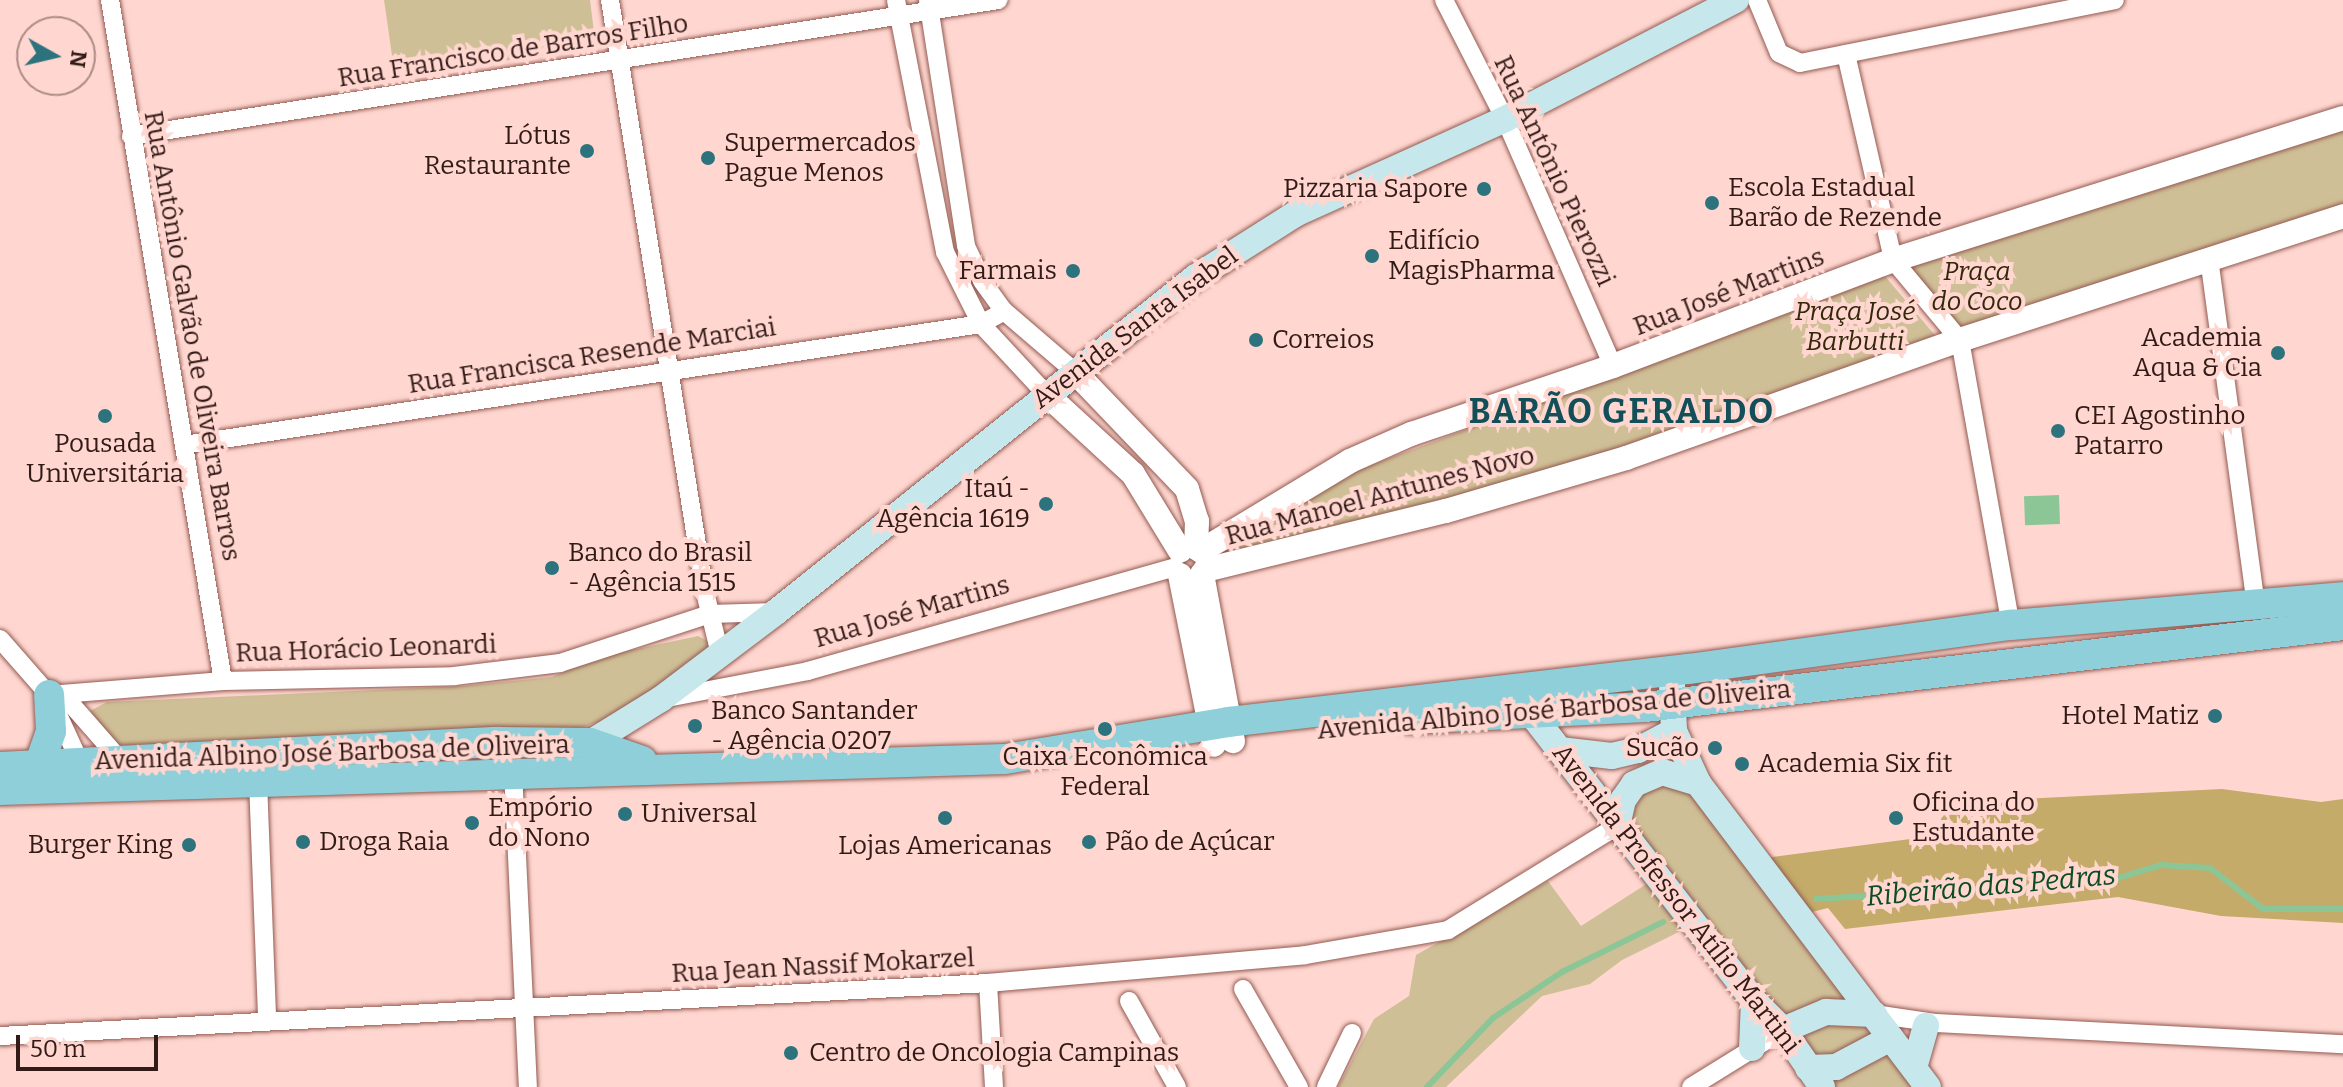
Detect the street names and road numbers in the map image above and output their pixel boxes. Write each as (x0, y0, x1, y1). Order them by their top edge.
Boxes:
street label: Rua Francisco de Barros Filho (336, 8, 690, 94)
street label: Rua Antônio Pierozzi (1487, 51, 1621, 291)
street label: Rua Antônio Galvão de Oliveira Barros (137, 109, 247, 563)
street label: Avenida Santa Isabel (1026, 240, 1244, 416)
street label: Rua José Martins (1629, 241, 1829, 343)
street label: Rua Francisca Resende Marciai (406, 311, 778, 401)
street label: Rua Manoel Antunes Novo (1222, 440, 1538, 552)
street label: Rua José Martins (811, 569, 1013, 655)
street label: Rua Horácio Leonardi (235, 629, 497, 669)
street label: Avenida Albino José Barbosa de Oliveira (1316, 674, 1792, 746)
street label: Avenida Albino José Barbosa de Oliveira (94, 729, 570, 777)
street label: Avenida Professor Atílio Martini (1545, 738, 1807, 1060)
street label: Rua Jean Nassif Mokarzel (671, 942, 975, 990)

